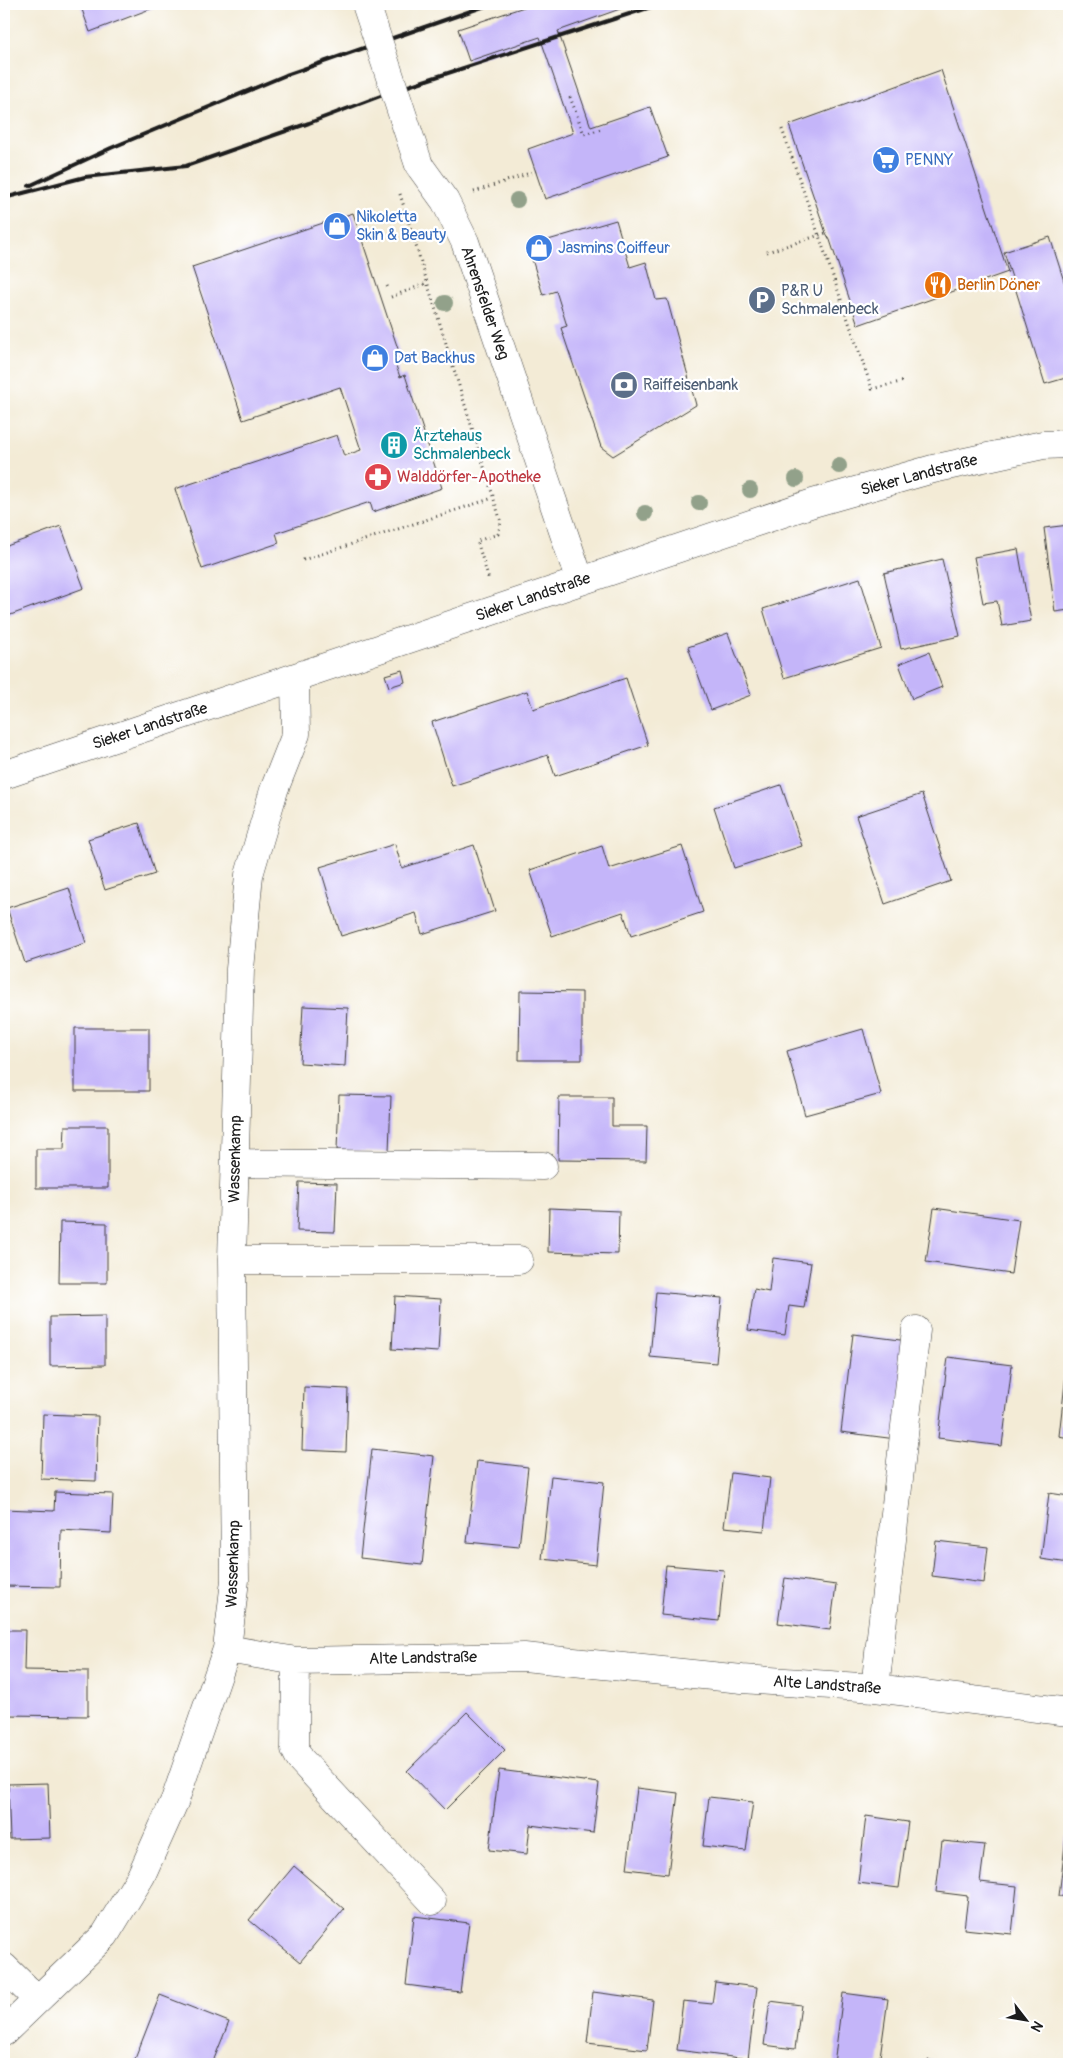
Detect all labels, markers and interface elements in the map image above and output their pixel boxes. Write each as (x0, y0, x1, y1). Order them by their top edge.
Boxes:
supermarket icon: PENNY (871, 145, 901, 175)
place label: PENNY (905, 150, 953, 170)
place label: Nikoletta Skin & Beauty (356, 207, 446, 245)
shop icon: Nikoletta Skin & Beauty (322, 211, 352, 241)
shop icon: Jasmins Coiffeur (524, 233, 554, 263)
place label: Jasmins Coiffeur (558, 238, 670, 258)
street label: Ahrensfelder Weg (456, 244, 514, 362)
restaurant icon: Berlin Döner (923, 270, 953, 300)
place label: Berlin Döner (957, 275, 1040, 295)
place label: P&R U Schmalenbeck (781, 281, 879, 319)
parking icon: P&R U Schmalenbeck (747, 285, 777, 315)
shop icon: Dat Backhus (360, 343, 390, 373)
place label: Dat Backhus (394, 348, 475, 368)
bank icon: Raiffeisenbank (609, 370, 639, 400)
place label: Raiffeisenbank (643, 375, 738, 395)
place label: Ärztehaus Schmalenbeck (413, 426, 511, 464)
building icon: Ärztehaus Schmalenbeck (379, 430, 409, 460)
street label: Sieker Landstraße (858, 450, 980, 500)
pharmacy icon: Walddörfer-Apotheke (363, 462, 393, 492)
place label: Walddörfer-Apotheke (397, 467, 541, 487)
street label: Sieker Landstraße (473, 568, 593, 626)
street label: Sieker Landstraße (90, 698, 210, 754)
street label: Wassenkamp (224, 1115, 246, 1203)
street label: Wassenkamp (221, 1520, 245, 1608)
street label: Alte Landstraße (369, 1647, 477, 1669)
street label: Alte Landstraße (772, 1671, 882, 1699)
north arrow (1000, 1996, 1050, 2046)
text: N (1027, 2018, 1046, 2035)

